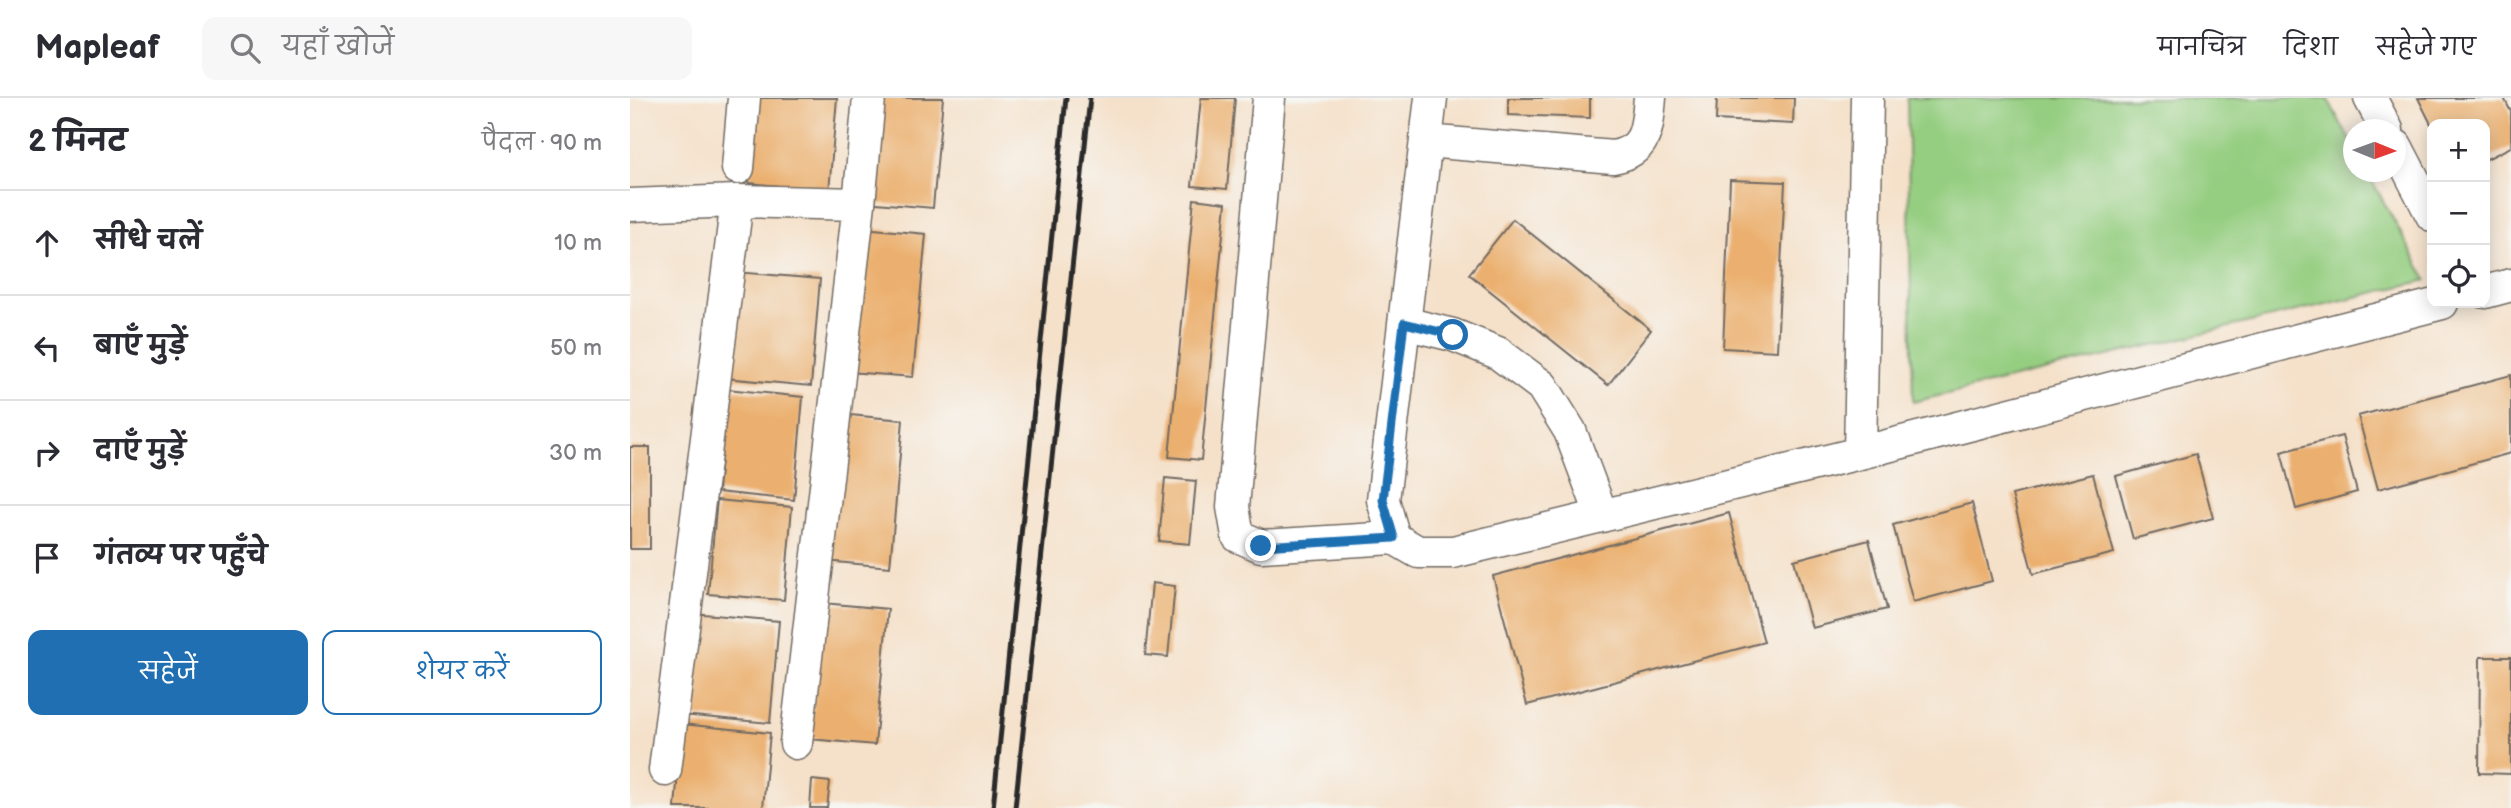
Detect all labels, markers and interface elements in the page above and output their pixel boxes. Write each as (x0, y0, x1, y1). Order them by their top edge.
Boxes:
search box (202, 17, 692, 80)
text: Mapleaf (35, 28, 160, 68)
icon: search (226, 29, 264, 67)
text: यहाँ खोजें (282, 32, 394, 63)
text: मानचित्र (2158, 33, 2246, 62)
text: दिशा (2284, 33, 2338, 62)
text: सहेजे गए (2376, 33, 2476, 62)
north arrow (2343, 119, 2406, 182)
map controls (2427, 119, 2490, 308)
button: + (2427, 119, 2490, 182)
text: 2 मिनट (28, 124, 127, 160)
text: पैदल · 90 m (482, 129, 602, 157)
button: − (2427, 182, 2490, 245)
icon: ahead (28, 224, 66, 262)
text: सीधे चलें (95, 226, 202, 257)
text: 10 m (554, 229, 602, 257)
button: locate (2427, 245, 2490, 308)
route start (1437, 319, 1468, 350)
icon: left (28, 329, 66, 367)
text: बाएँ मुड़ें (95, 331, 187, 362)
text: 50 m (550, 334, 602, 362)
icon: right (28, 434, 66, 472)
text: दाएँ मुड़ें (95, 436, 186, 467)
text: 30 m (549, 439, 602, 467)
route end (1245, 530, 1276, 561)
icon: arrive (28, 539, 66, 577)
text: गंतव्य पर पहुँचे (95, 541, 267, 572)
button: सहेजें (28, 630, 308, 715)
button: शेयर करें (322, 630, 602, 715)

